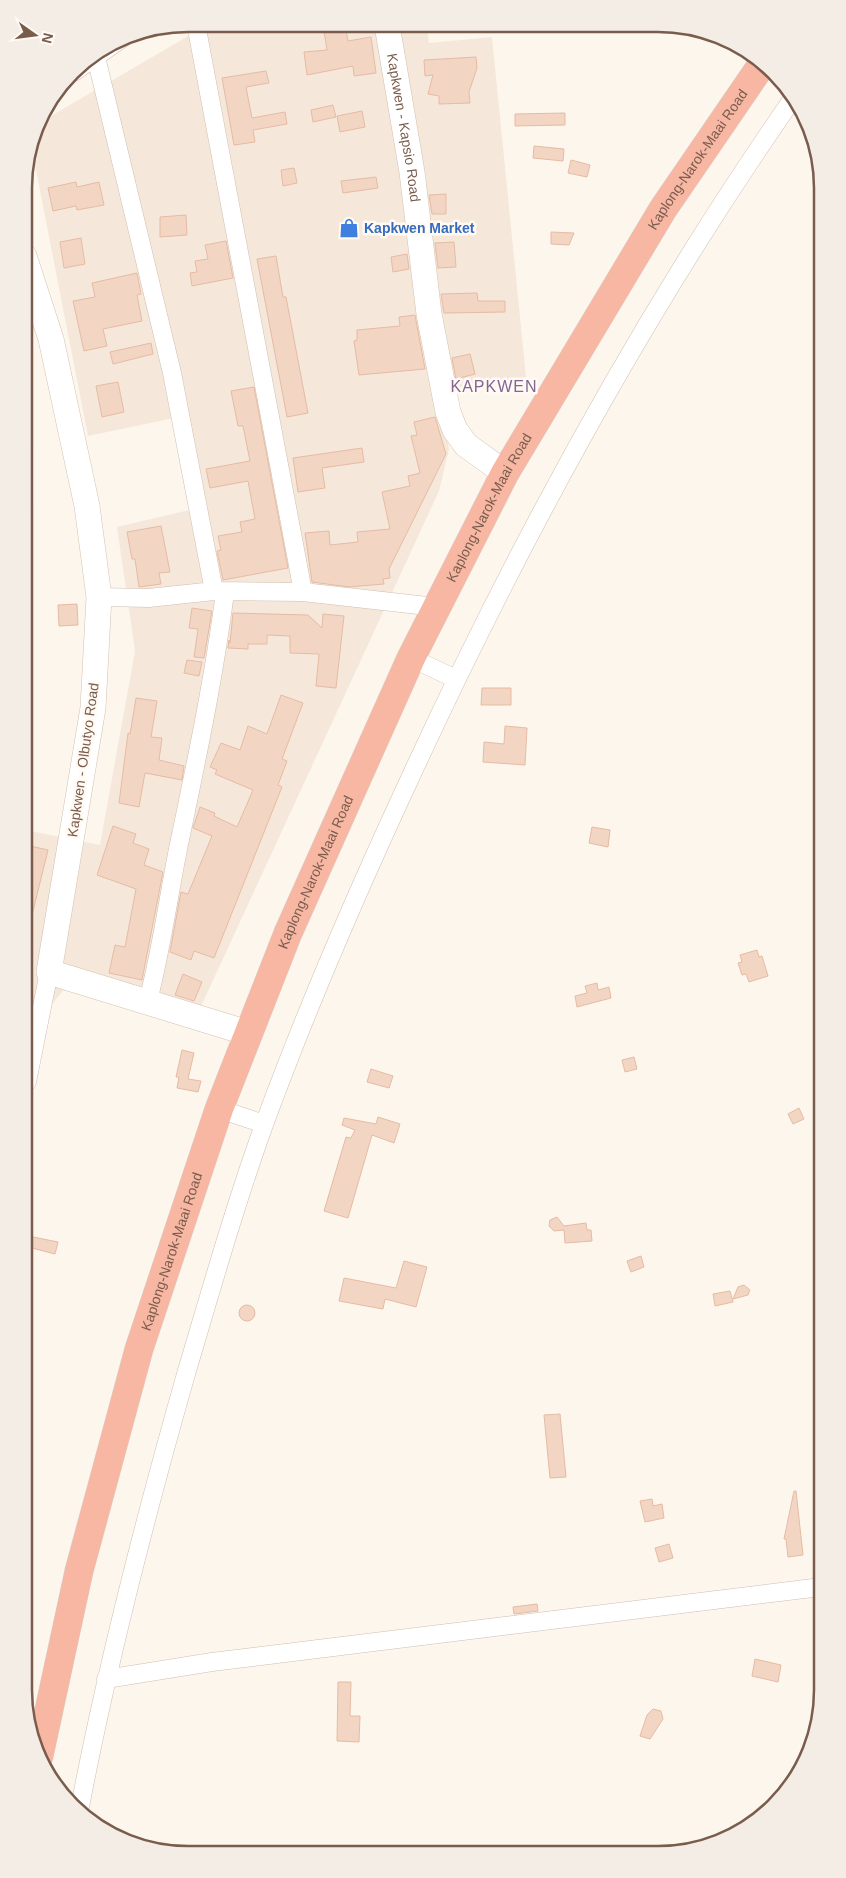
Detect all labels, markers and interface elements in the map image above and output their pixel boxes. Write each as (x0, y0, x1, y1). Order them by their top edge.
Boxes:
north arrow (10, 10, 60, 60)
text: N (39, 31, 57, 45)
street label: Kapkwen - Kapsio Road (384, 52, 424, 203)
street label: Kaplong-Narok-Maai Road (644, 86, 751, 233)
shop icon: Kapkwen Market (338, 217, 360, 239)
place label: Kapkwen Market (364, 220, 475, 236)
district label: KAPKWEN (450, 378, 538, 395)
street label: Kaplong-Narok-Maai Road (443, 430, 535, 585)
street label: Kapkwen - Olbutyo Road (64, 682, 102, 838)
street label: Kaplong-Narok-Maai Road (275, 793, 356, 951)
street label: Kaplong-Narok-Maai Road (138, 1170, 205, 1333)

